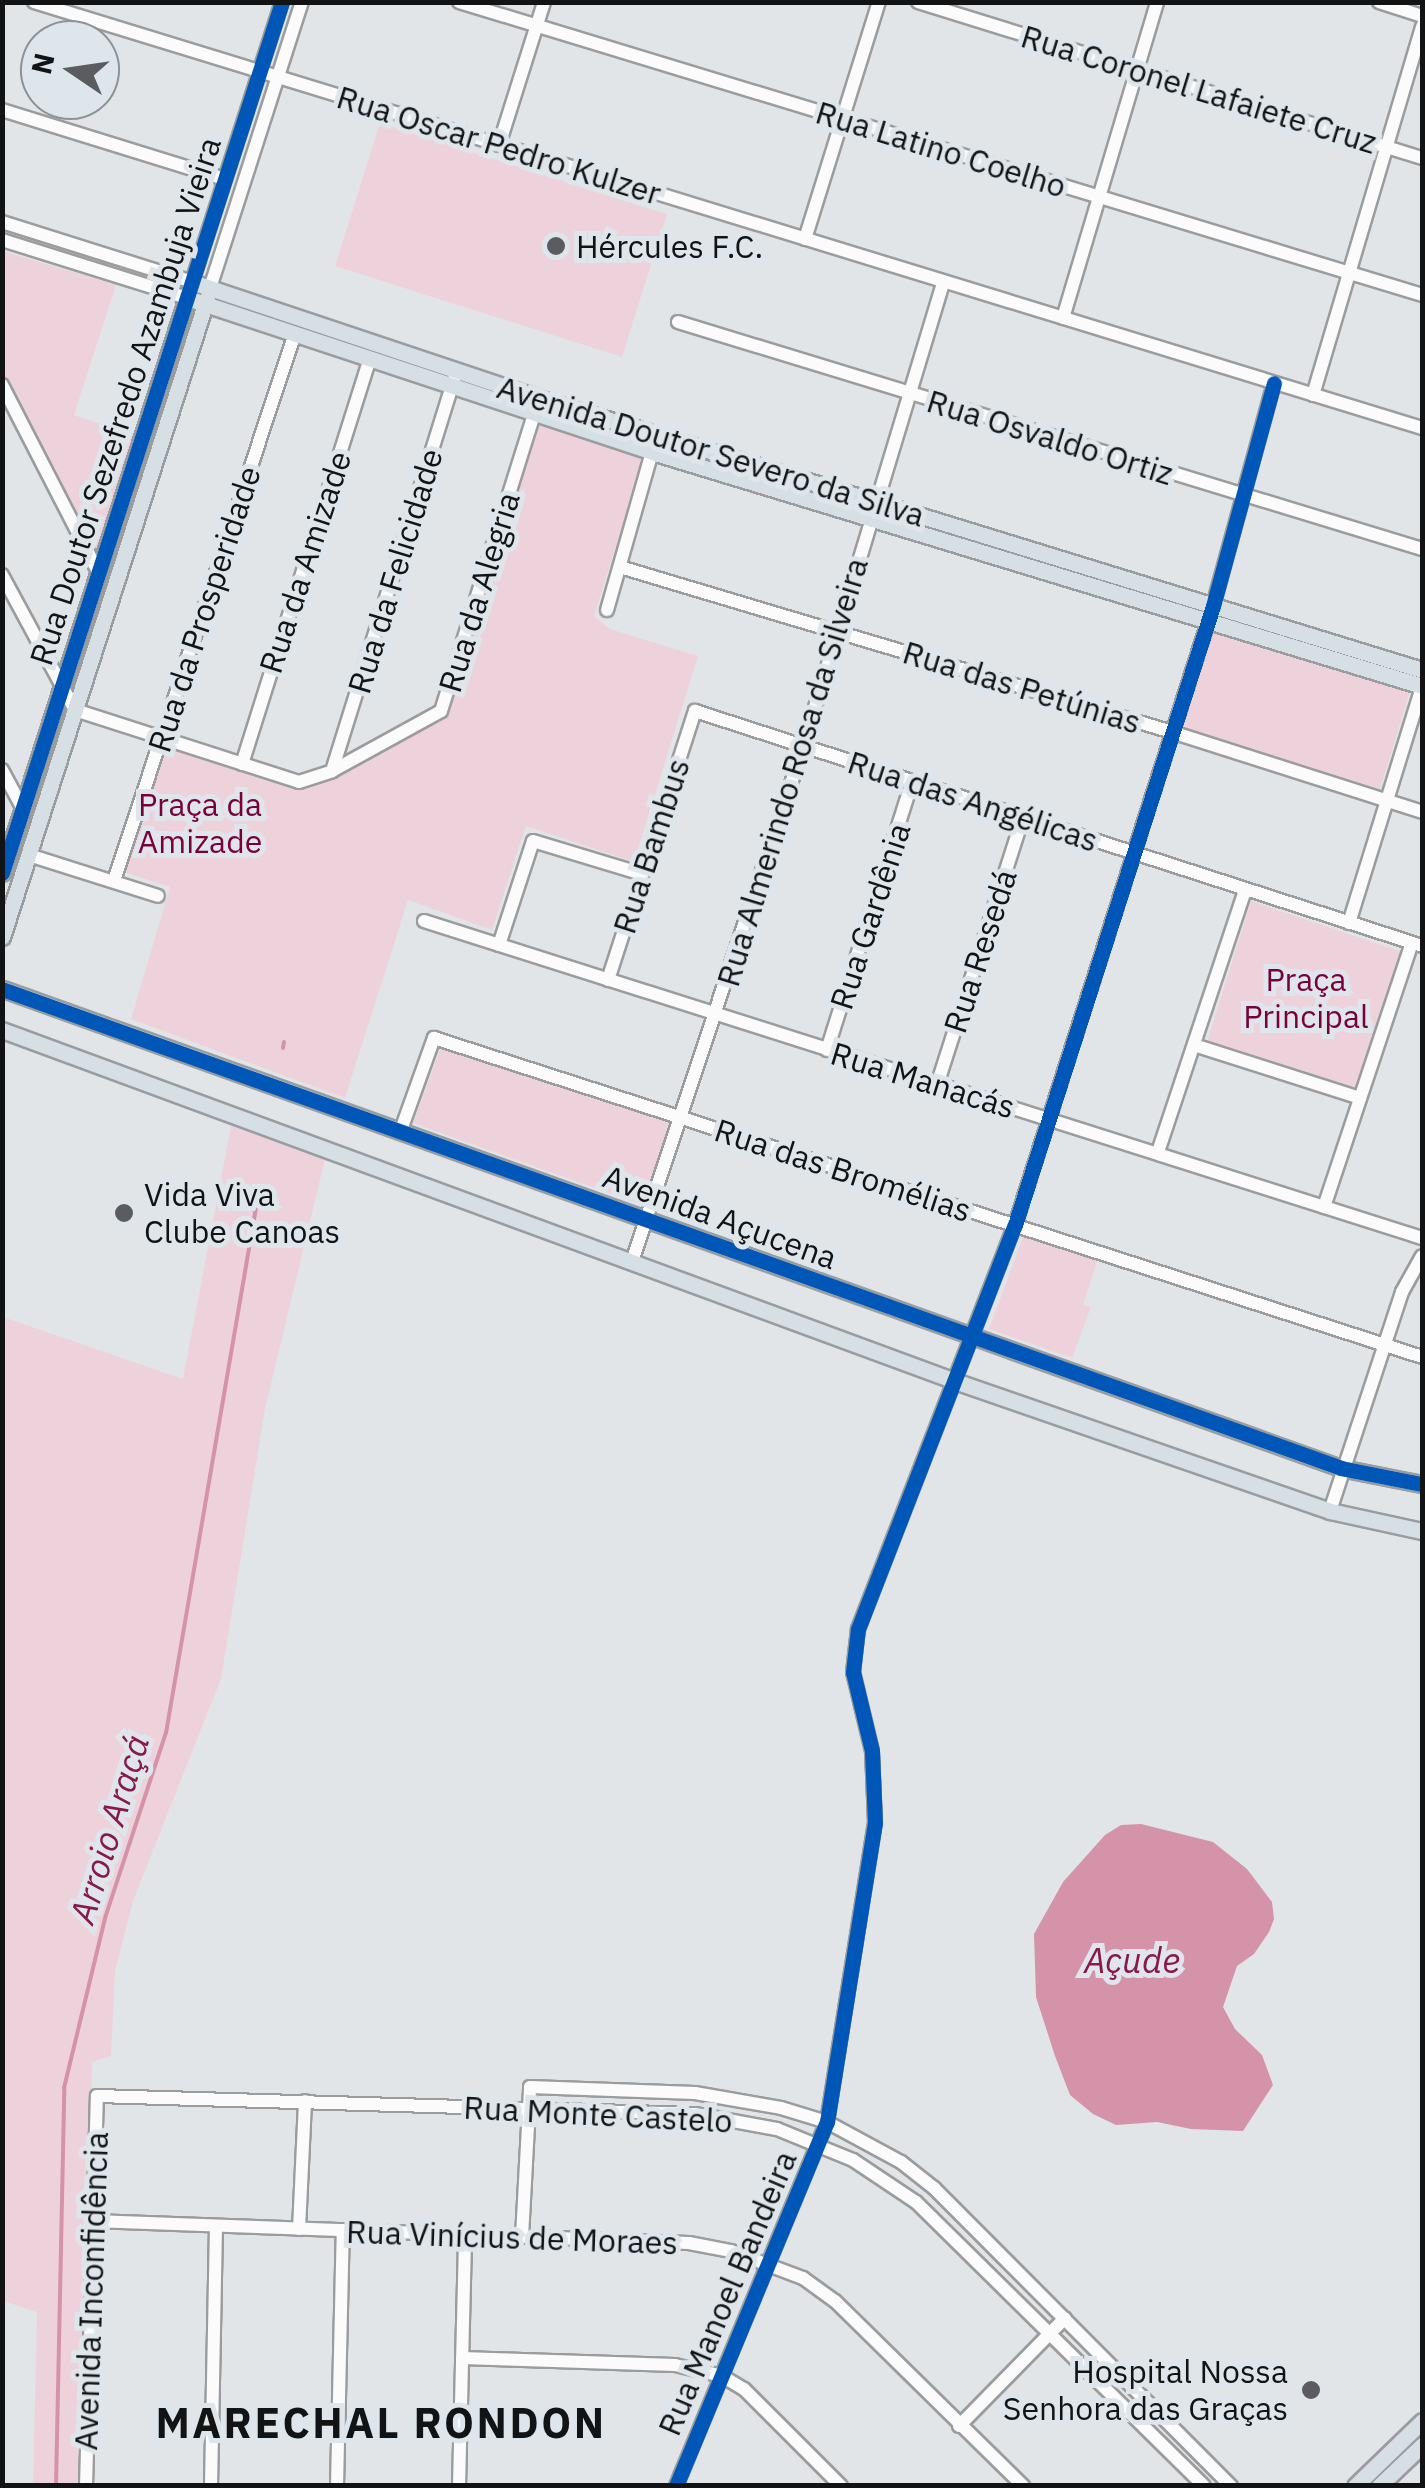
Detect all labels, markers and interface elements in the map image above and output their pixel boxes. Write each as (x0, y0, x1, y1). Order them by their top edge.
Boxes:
street label: Rua Coronel Lafaiete Cruz (1017, 17, 1381, 161)
north arrow (20, 20, 120, 120)
text: N (22, 50, 63, 78)
street label: Rua Oscar Pedro Kulzer (332, 77, 666, 213)
street label: Rua Latino Coelho (811, 93, 1071, 205)
street label: Rua Doutor Sezefredo Azambuja Vieira (21, 132, 229, 670)
place label: Hércules F.C. (576, 227, 763, 265)
marker: Hércules F.C. (545, 235, 567, 257)
street label: Avenida Doutor Severo da Silva (493, 368, 929, 534)
street label: Rua Osvaldo Ortiz (922, 381, 1178, 493)
street label: Rua da Felicidade (340, 444, 450, 698)
street label: Rua da Amizade (251, 446, 359, 678)
street label: Rua da Prosperidade (140, 461, 268, 757)
street label: Rua da Alegria (430, 487, 528, 697)
street label: Rua Almerindo Rosa da Silveira (708, 553, 876, 991)
street label: Rua das Petúnias (898, 633, 1146, 741)
street label: Rua das Angélicas (843, 742, 1103, 860)
street label: Rua Bambus (605, 754, 697, 938)
park label: Praça da Amizade (138, 786, 262, 861)
street label: Rua Gardênia (822, 818, 918, 1014)
street label: Rua Resedá (936, 864, 1024, 1038)
park label: Praça Principal (1243, 961, 1369, 1036)
street label: Rua Manacás (826, 1034, 1020, 1126)
street label: Rua das Bromélias (710, 1110, 976, 1230)
street label: Avenida Açucena (598, 1157, 842, 1277)
place label: Vida Viva Clube Canoas (144, 1176, 340, 1251)
marker: Vida Viva Clube Canoas (113, 1202, 135, 1224)
water label: Arroio Araçá (60, 1730, 158, 1928)
water label: Açude (1084, 1939, 1180, 1981)
street label: Rua Monte Castelo (463, 2088, 733, 2140)
street label: Avenida Inconfidência (66, 2131, 116, 2451)
street label: Rua Manoel Bandeira (650, 2145, 804, 2441)
street label: Rua Vinícius de Moraes (346, 2212, 678, 2262)
place label: Hospital Nossa Senhora das Graças (1003, 2353, 1288, 2428)
marker: Hospital Nossa Senhora das Graças (1298, 2377, 1324, 2403)
district label: MARECHAL RONDON (155, 2398, 607, 2448)

